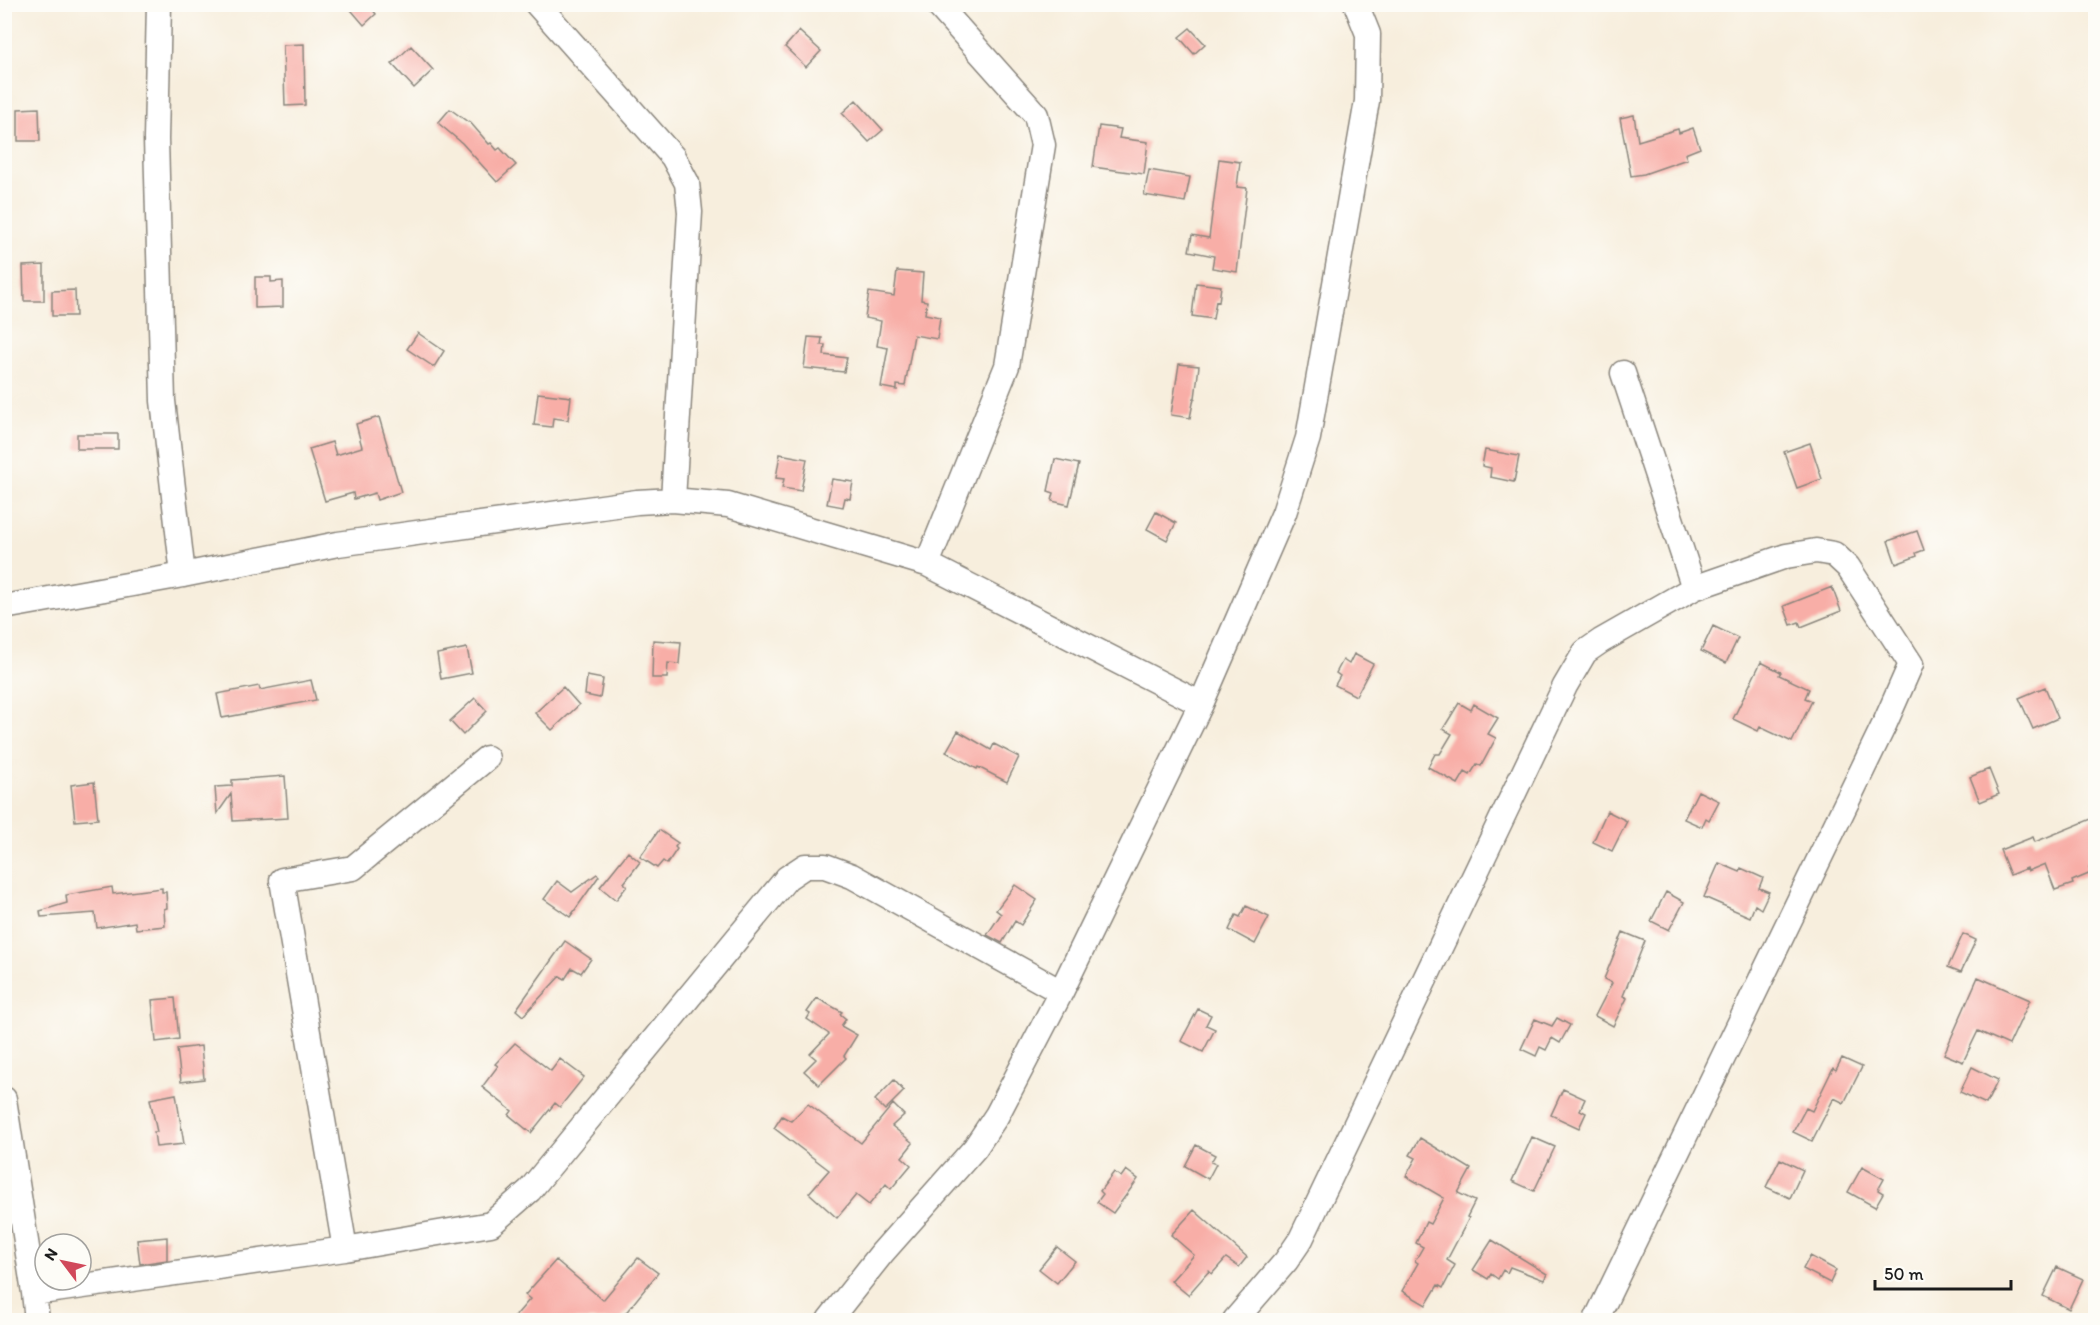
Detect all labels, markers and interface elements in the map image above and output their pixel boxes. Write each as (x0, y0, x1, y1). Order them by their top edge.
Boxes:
north arrow (33, 1232, 93, 1292)
text: N (40, 1245, 62, 1264)
scale bar (1875, 1253, 2012, 1291)
text: 50 m (1884, 1263, 1924, 1285)

